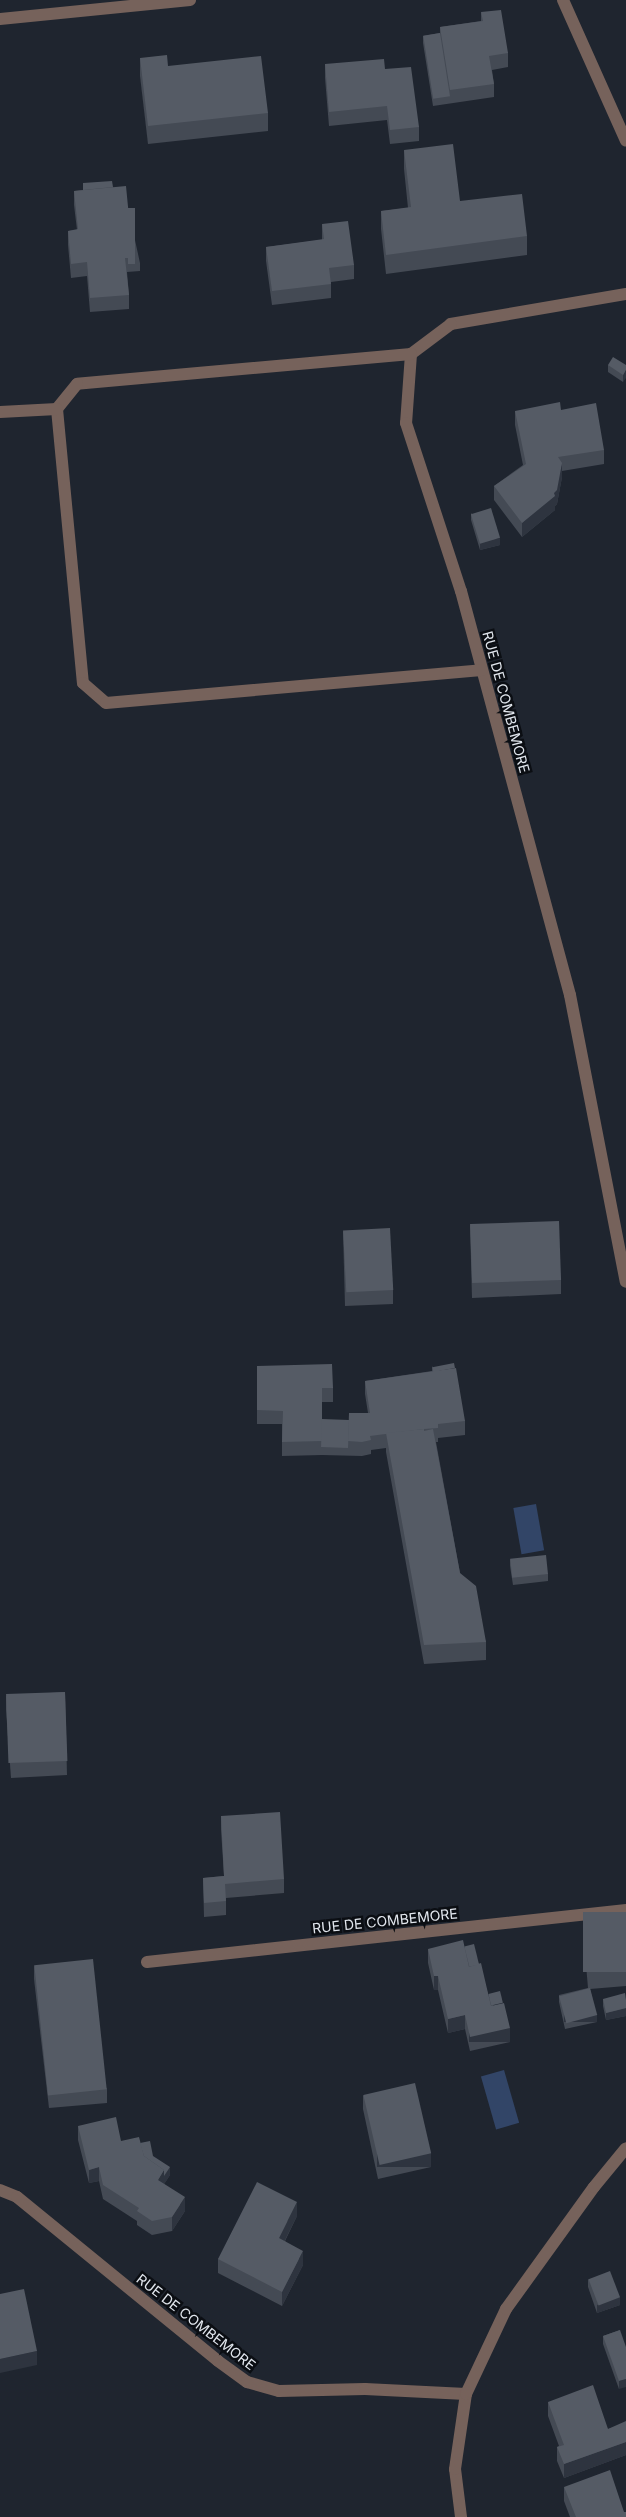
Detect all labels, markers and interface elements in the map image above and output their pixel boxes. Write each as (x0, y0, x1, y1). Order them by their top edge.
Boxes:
street label: RUE DE COMBEMORE (479, 629, 533, 775)
street label: RUE DE COMBEMORE (311, 1905, 459, 1937)
street label: RUE DE COMBEMORE (133, 2270, 259, 2374)

